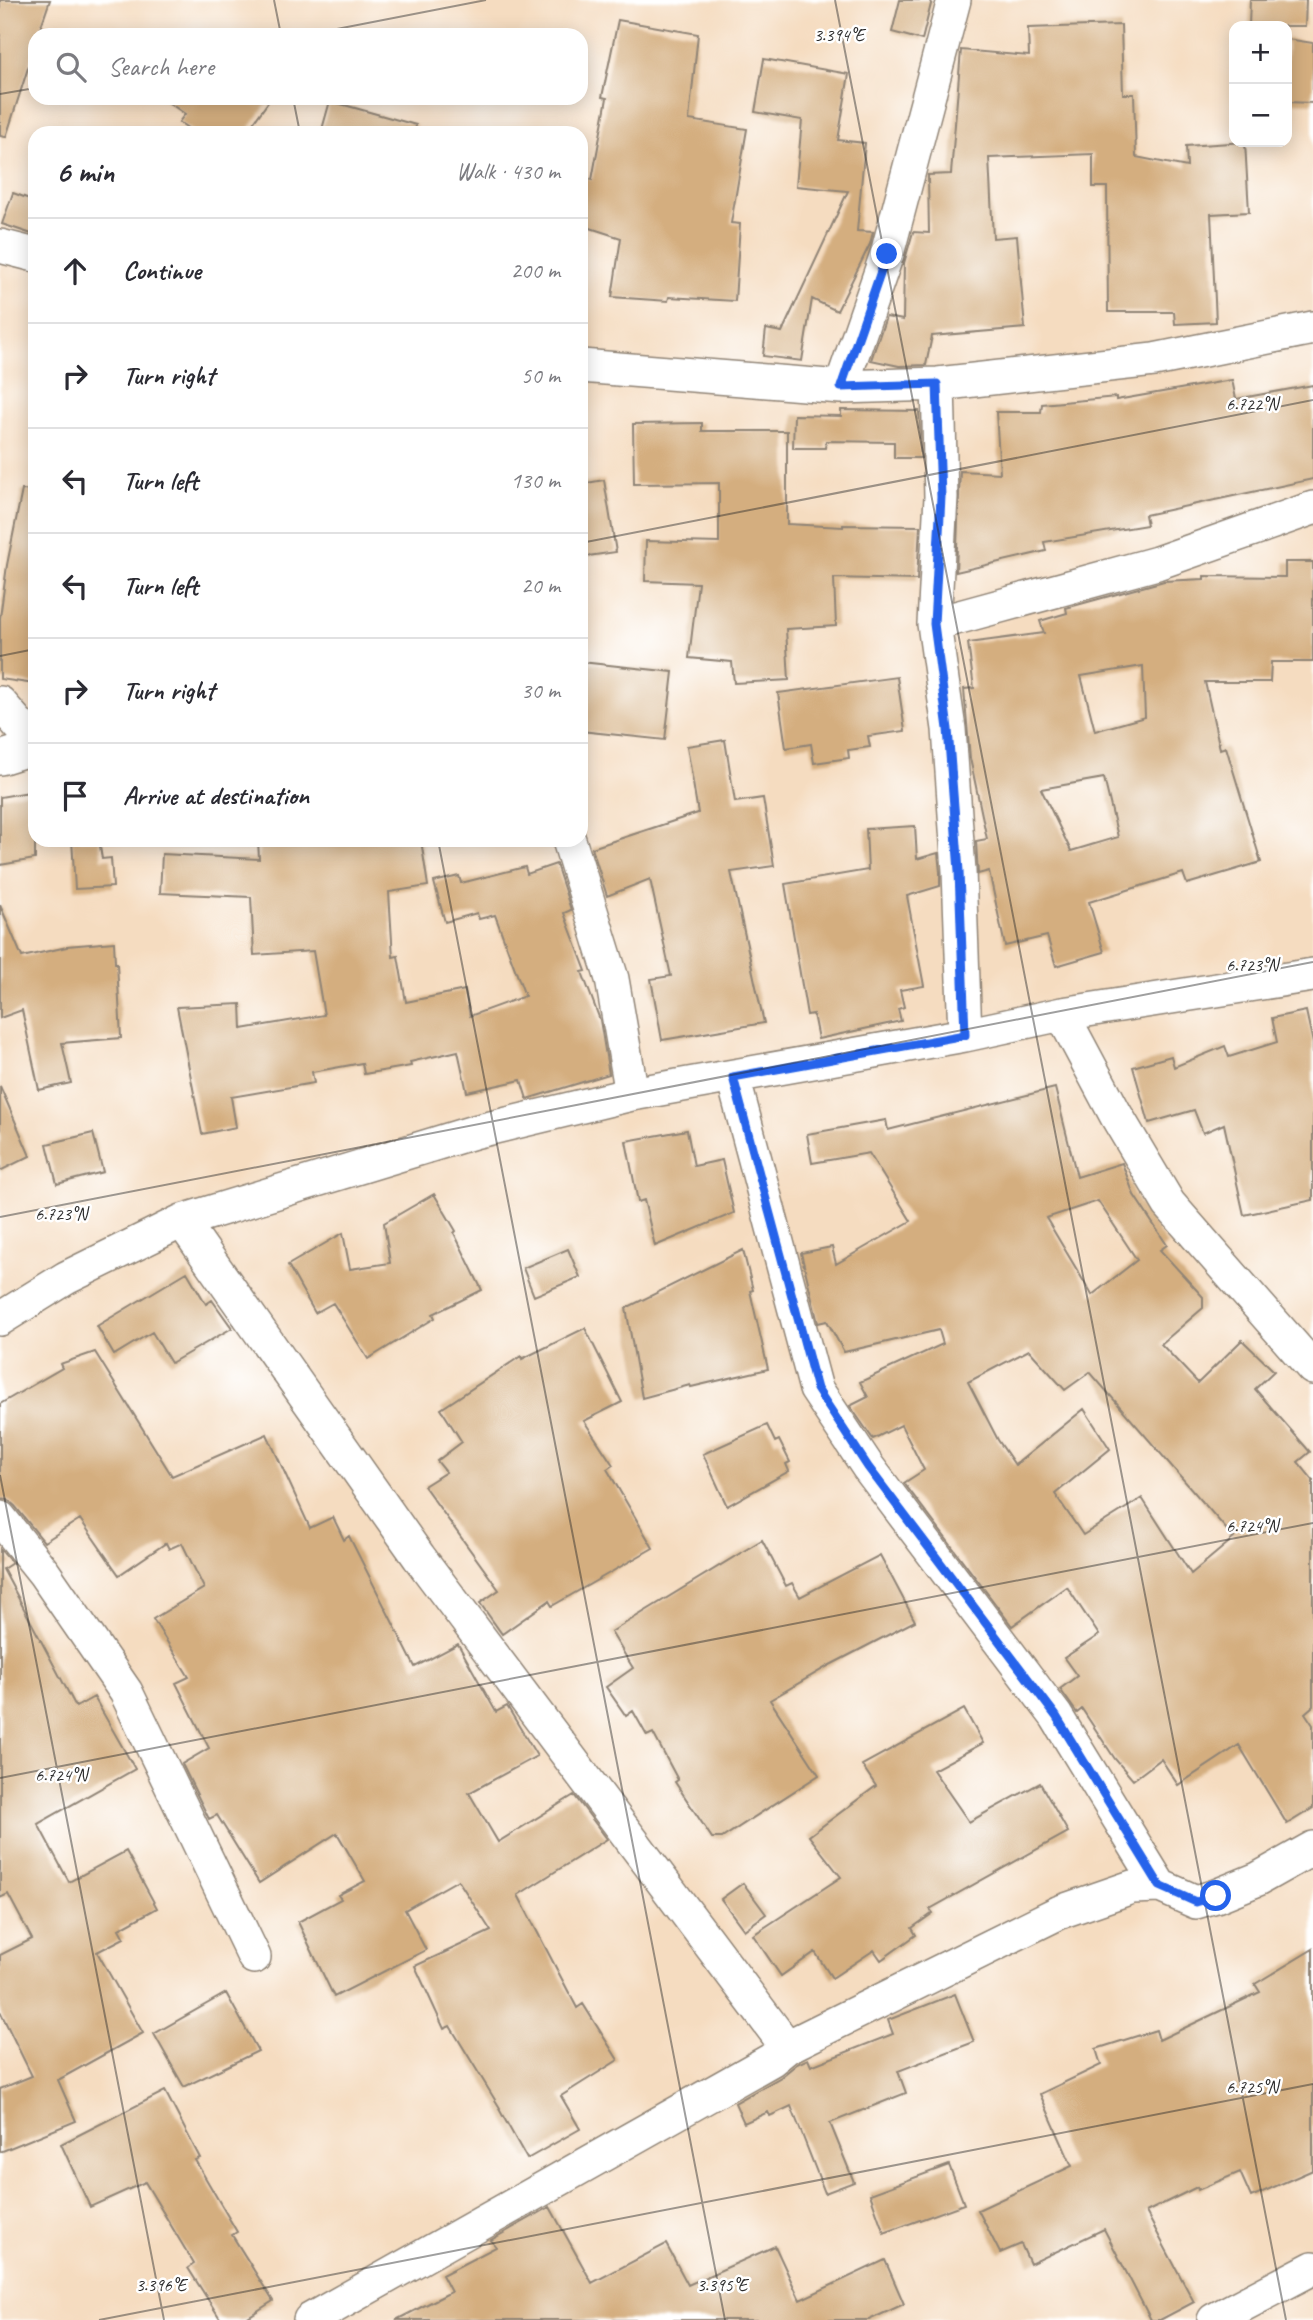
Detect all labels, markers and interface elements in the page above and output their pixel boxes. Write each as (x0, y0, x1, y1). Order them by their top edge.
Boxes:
map controls (1229, 21, 1292, 147)
button: + (1229, 21, 1292, 84)
text: 3.394°E (814, 24, 867, 46)
search box (28, 28, 588, 105)
icon: search (52, 48, 90, 86)
text: Search here (108, 50, 214, 83)
button: − (1229, 84, 1292, 147)
text: 6 min (56, 153, 114, 191)
text: Walk · 430 m (456, 157, 560, 186)
route end (871, 238, 902, 269)
icon: ahead (56, 252, 94, 290)
text: Continue (123, 254, 201, 287)
text: 200 m (511, 256, 560, 285)
icon: right (56, 357, 94, 395)
text: Turn right (123, 359, 214, 392)
text: 50 m (521, 361, 560, 390)
text: 6.722°N (1226, 393, 1281, 415)
icon: left (56, 462, 94, 500)
text: Turn left (123, 464, 198, 497)
text: 130 m (511, 466, 560, 495)
icon: left (56, 567, 94, 605)
text: Turn left (123, 569, 198, 602)
text: 20 m (521, 571, 560, 600)
icon: right (56, 672, 94, 710)
text: Turn right (123, 674, 214, 707)
text: 30 m (521, 676, 560, 705)
icon: arrive (56, 777, 94, 815)
text: Arrive at destination (123, 779, 309, 812)
text: 6.723°N (1226, 954, 1281, 976)
text: 6.723°N (35, 1203, 90, 1225)
text: 6.724°N (1226, 1515, 1281, 1537)
text: 6.724°N (35, 1764, 90, 1786)
route start (1200, 1880, 1231, 1911)
text: 6.725°N (1226, 2076, 1281, 2098)
text: 3.396°E (136, 2274, 189, 2296)
text: 3.395°E (697, 2274, 750, 2296)

